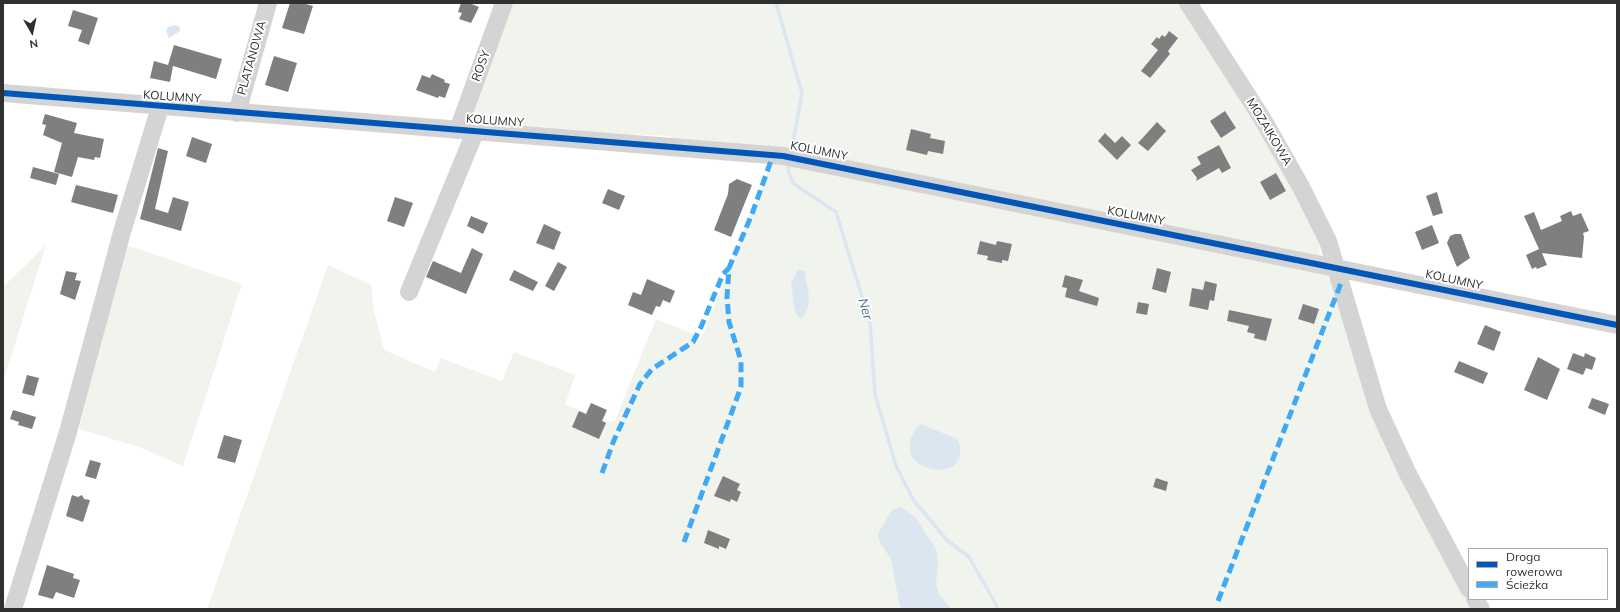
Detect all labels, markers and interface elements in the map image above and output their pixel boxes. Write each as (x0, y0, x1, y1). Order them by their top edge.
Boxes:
north arrow (12, 12, 52, 52)
street label: PLATANOWA (235, 19, 269, 97)
text: N (29, 36, 39, 51)
street label: ROSY (469, 48, 493, 84)
street label: KOLUMNY (143, 88, 201, 106)
street label: MOZAIKOWA (1243, 96, 1295, 168)
street label: KOLUMNY (466, 112, 524, 130)
street label: KOLUMNY (789, 138, 849, 164)
street label: KOLUMNY (1106, 203, 1166, 229)
street label: KOLUMNY (1424, 267, 1484, 293)
water label: Ner (855, 297, 875, 321)
legend (1468, 548, 1608, 600)
text: Droga rowerowa (1506, 549, 1562, 579)
text: Ścieżka (1506, 577, 1548, 592)

